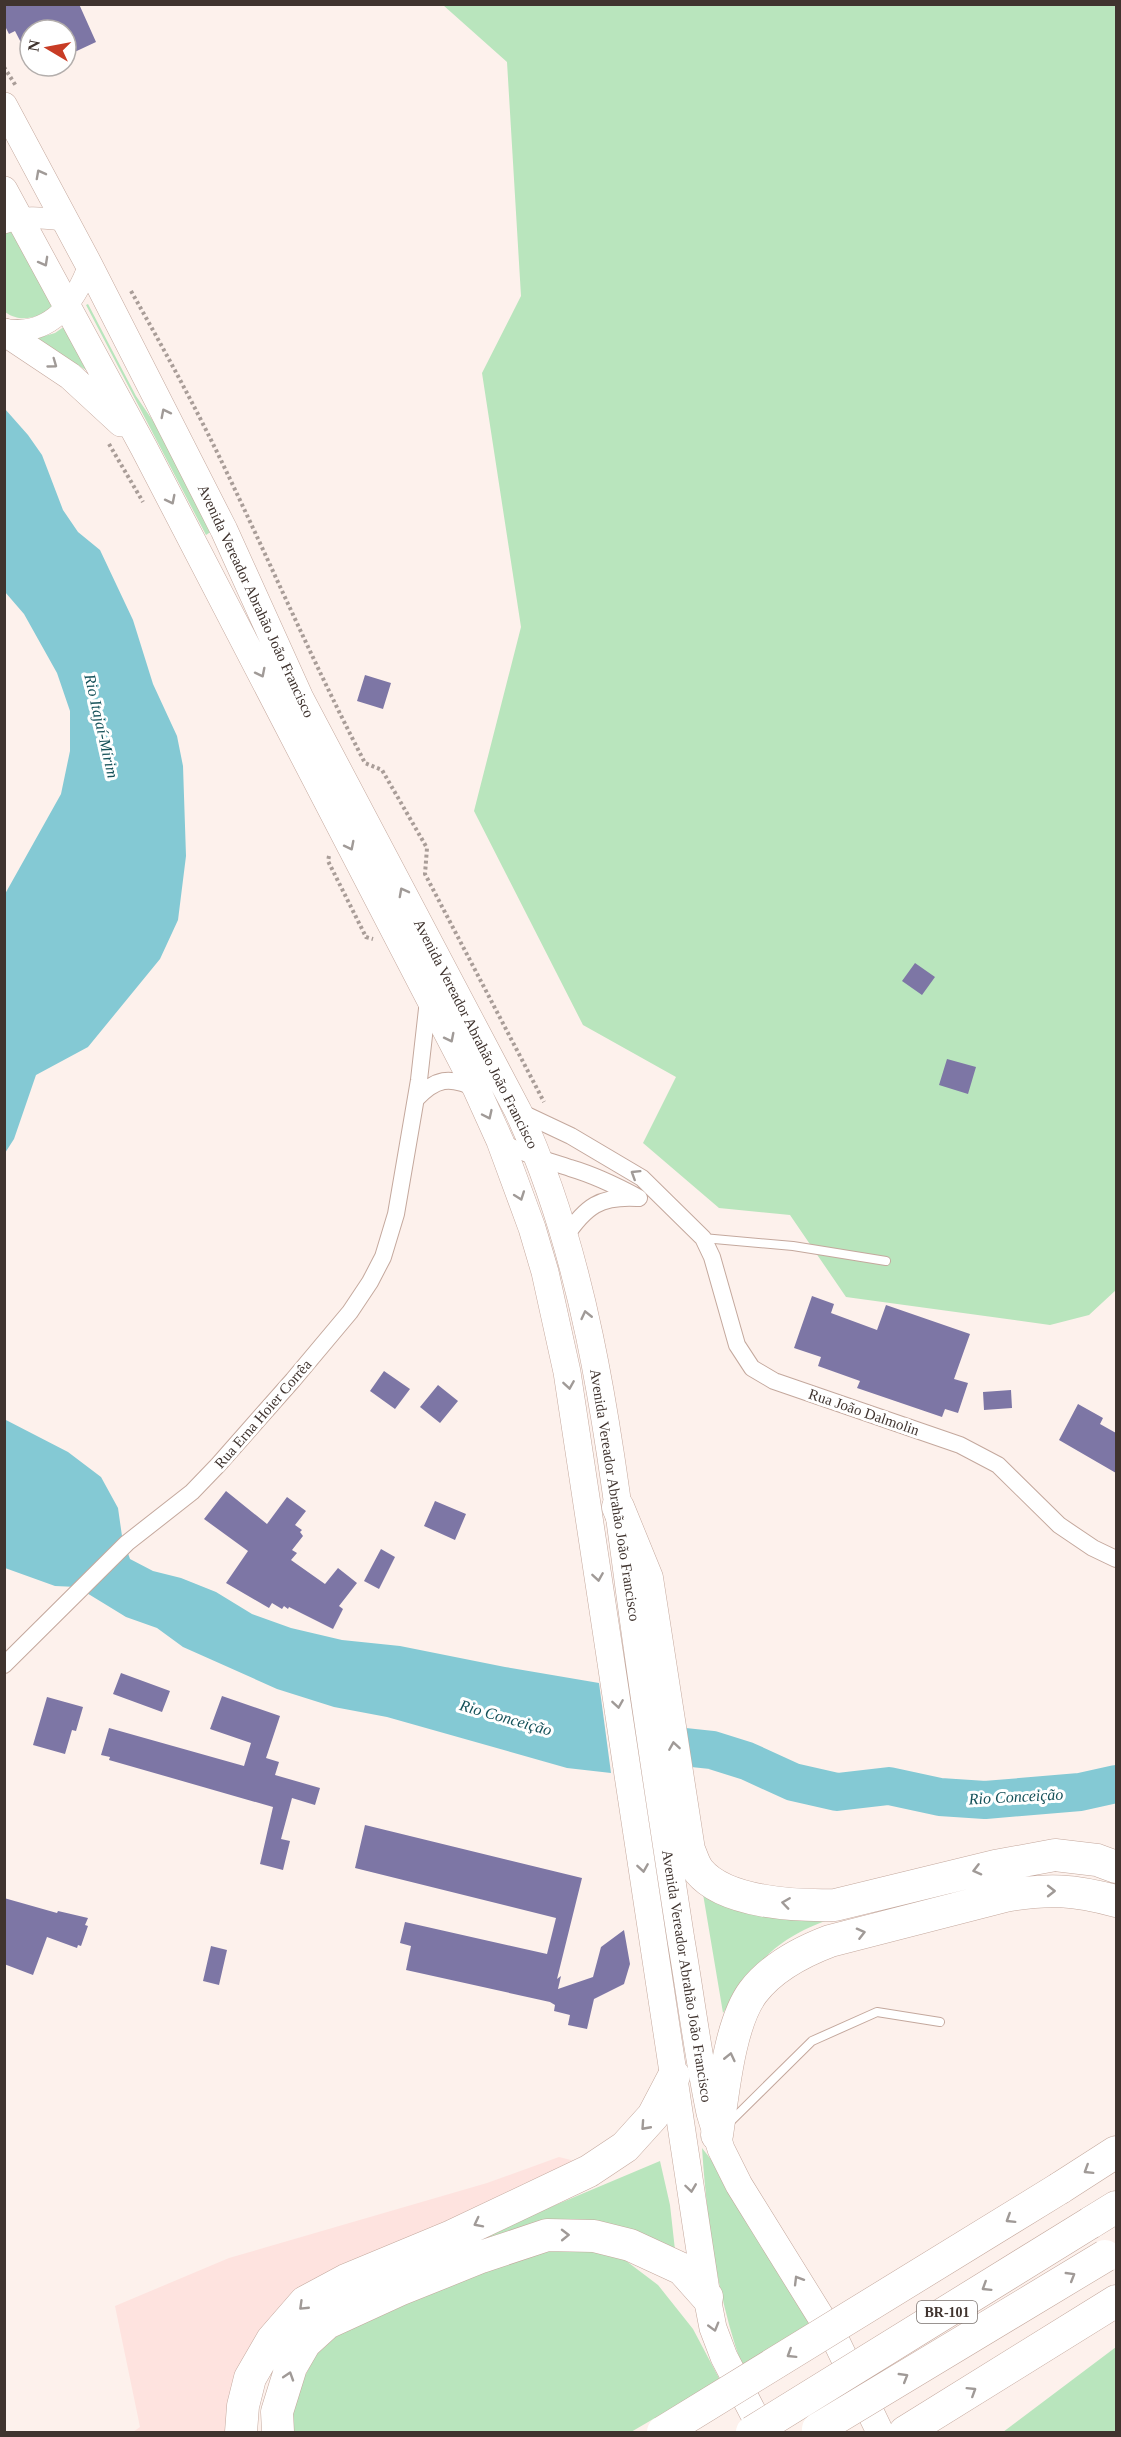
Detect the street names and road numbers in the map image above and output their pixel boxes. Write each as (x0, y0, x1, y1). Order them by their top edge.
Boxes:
street label: Avenida Vereador Abrahão João Francisco (195, 482, 317, 720)
street label: Avenida Vereador Abrahão João Francisco (411, 917, 541, 1151)
street label: Rua Erna Hoier Corrêa (211, 1356, 315, 1472)
street label: Avenida Vereador Abrahão João Francisco (587, 1368, 643, 1622)
street label: Rua João Dalmolin (807, 1386, 922, 1439)
street label: Avenida Vereador Abrahão João Francisco (659, 1849, 715, 2103)
road number: BR-101 (917, 2301, 977, 2323)

